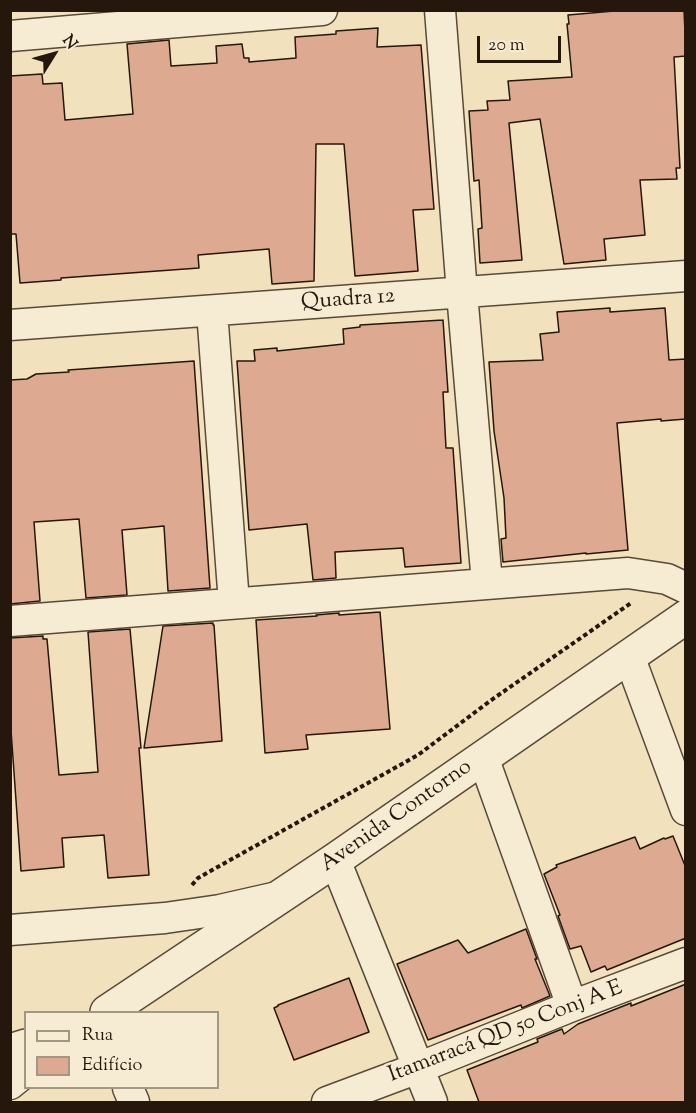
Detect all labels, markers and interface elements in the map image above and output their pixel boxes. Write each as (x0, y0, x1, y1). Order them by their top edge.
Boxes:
north arrow (24, 24, 84, 84)
scale bar (480, 24, 564, 62)
text: N (56, 31, 82, 55)
text: 20 m (488, 33, 525, 59)
street label: Quadra 12 (300, 285, 396, 317)
street label: Avenida Contorno (316, 755, 478, 879)
street label: Itamaracá QD 50 Conj A E (385, 976, 627, 1090)
legend (24, 1011, 219, 1089)
text: Rua (82, 1023, 113, 1049)
text: Edifício (82, 1053, 142, 1079)

